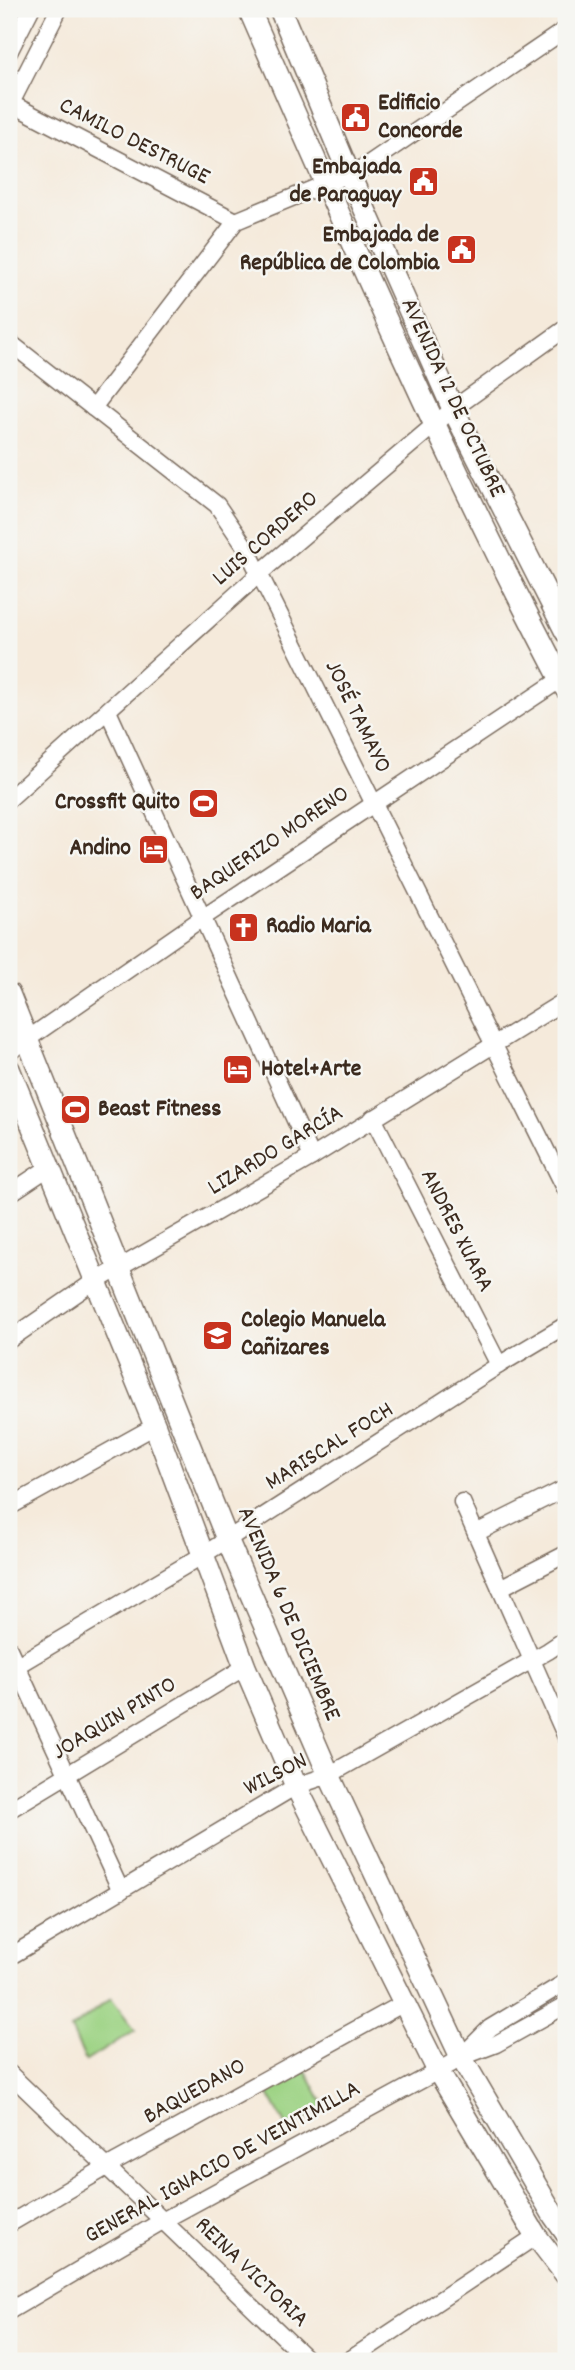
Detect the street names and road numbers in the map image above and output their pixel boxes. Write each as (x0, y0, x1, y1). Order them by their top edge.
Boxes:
street label: CAMILO DESTRUGE (53, 89, 215, 195)
street label: AVENIDA 12 DE OCTUBRE (391, 293, 513, 503)
street label: LUIS CORDERO (205, 483, 327, 595)
street label: JOSÉ TAMAYO (315, 655, 399, 779)
street label: BAQUERIZO MORENO (183, 778, 357, 910)
street label: LIZARDO GARCÍA (202, 1097, 350, 1205)
street label: ANDRES XUARA (410, 1164, 502, 1298)
street label: MARISCAL FOCH (259, 1394, 401, 1500)
street label: AVENIDA 6 DE DICIEMBRE (227, 1502, 349, 1727)
street label: JOAQUIN PINTO (46, 1668, 184, 1770)
street label: WILSON (238, 1745, 314, 1805)
street label: BAQUEDANO (138, 2050, 252, 2134)
street label: GENERAL IGNACIO DE VEINTIMILLA (79, 2073, 367, 2253)
street label: REINA VICTORIA (186, 2210, 316, 2336)

